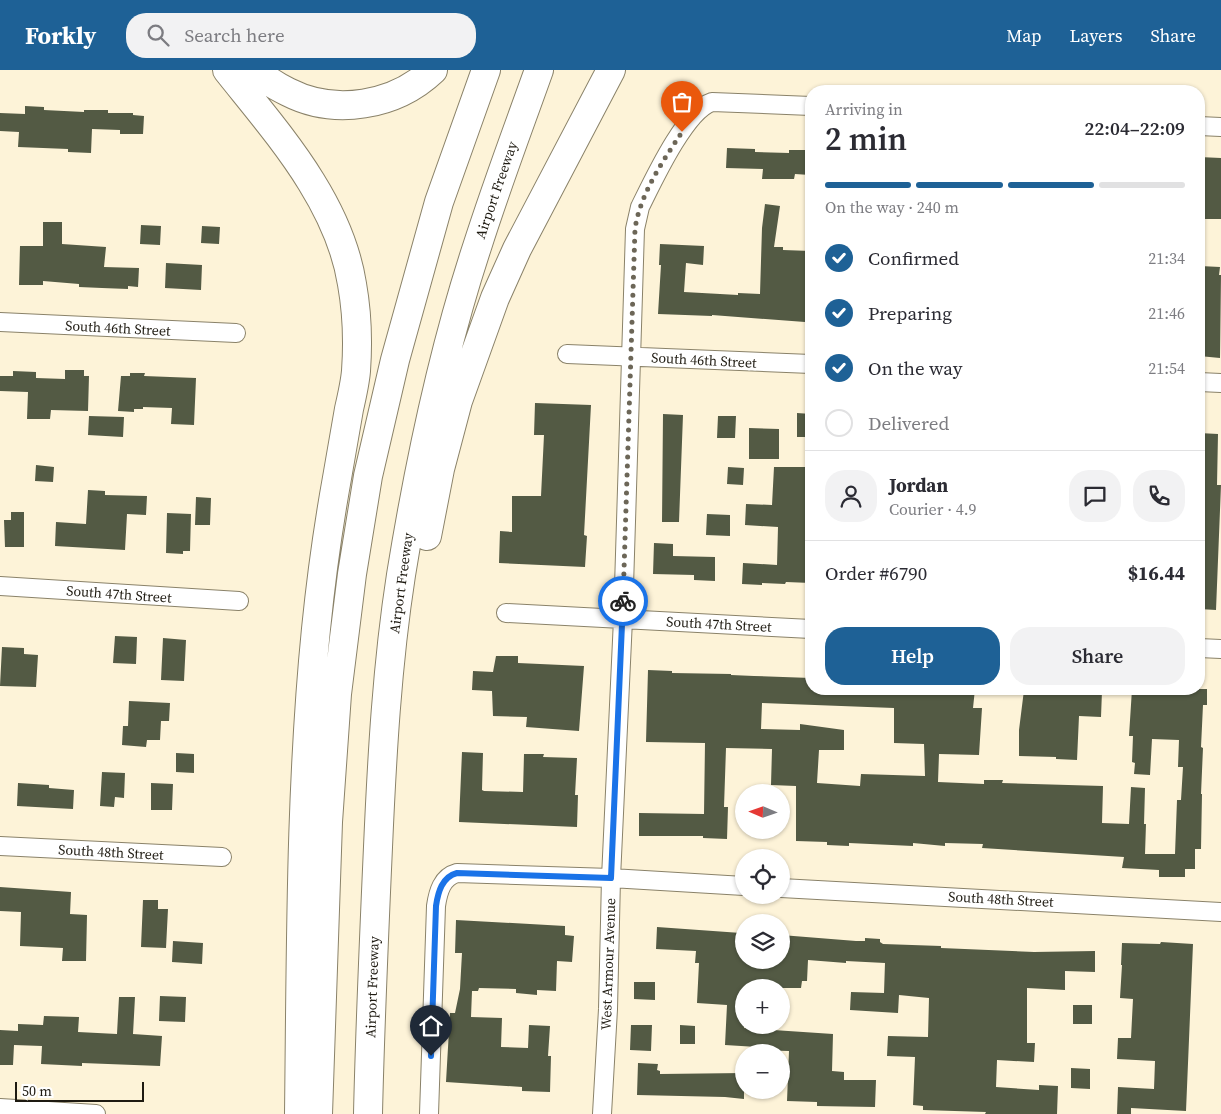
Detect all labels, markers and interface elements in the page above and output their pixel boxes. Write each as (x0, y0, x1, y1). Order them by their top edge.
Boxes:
search box (126, 13, 476, 58)
text: Forkly (25, 19, 96, 52)
icon: search (144, 21, 172, 49)
text: Search here (184, 22, 285, 48)
text: Map (1006, 23, 1041, 48)
text: Layers (1069, 23, 1122, 48)
text: Share (1150, 23, 1196, 48)
pin (661, 81, 703, 132)
icon: bag (668, 88, 696, 116)
text: Arriving in (825, 98, 903, 120)
text: 22:04–22:09 (1085, 115, 1185, 141)
text: 2 min (825, 117, 907, 161)
street label: Airport Freeway (470, 138, 522, 241)
text: On the way · 240 m (825, 196, 959, 218)
icon: check (825, 244, 853, 272)
text: Confirmed (868, 245, 959, 271)
text: 21:34 (1148, 247, 1185, 269)
icon: check (825, 299, 853, 327)
text: Preparing (868, 300, 952, 326)
text: 21:46 (1148, 302, 1185, 324)
street label: South 46th Street (65, 315, 172, 341)
street label: South 46th Street (651, 347, 758, 373)
icon: check (825, 354, 853, 382)
text: On the way (868, 355, 963, 381)
text: 21:54 (1148, 357, 1185, 379)
text: Delivered (868, 410, 949, 436)
button: person (825, 470, 877, 522)
button: chat (1069, 470, 1121, 522)
button: phone (1133, 470, 1185, 522)
text: Jordan (889, 472, 948, 498)
text: Courier · 4.9 (889, 498, 977, 520)
street label: Airport Freeway (384, 530, 418, 635)
text: Order #6790 (825, 560, 927, 586)
text: $16.44 (1128, 560, 1185, 586)
courier (598, 576, 648, 626)
street label: South 47th Street (66, 580, 173, 608)
icon: bike (609, 587, 637, 615)
street label: South 47th Street (666, 611, 773, 637)
button: Help (825, 627, 1000, 685)
button: Share (1010, 627, 1185, 685)
north arrow (735, 784, 790, 839)
map controls (735, 784, 790, 1099)
street label: South 48th Street (58, 839, 165, 865)
button: locate (735, 849, 790, 904)
street label: South 48th Street (948, 886, 1055, 912)
street label: West Armour Avenue (596, 898, 620, 1030)
button: layers (735, 914, 790, 969)
street label: Airport Freeway (360, 935, 384, 1038)
button: + (735, 979, 790, 1034)
pin (410, 1005, 452, 1056)
icon: home (417, 1012, 445, 1040)
button: − (735, 1044, 790, 1099)
scale bar (15, 1079, 144, 1102)
text: 50 m (22, 1081, 52, 1101)

